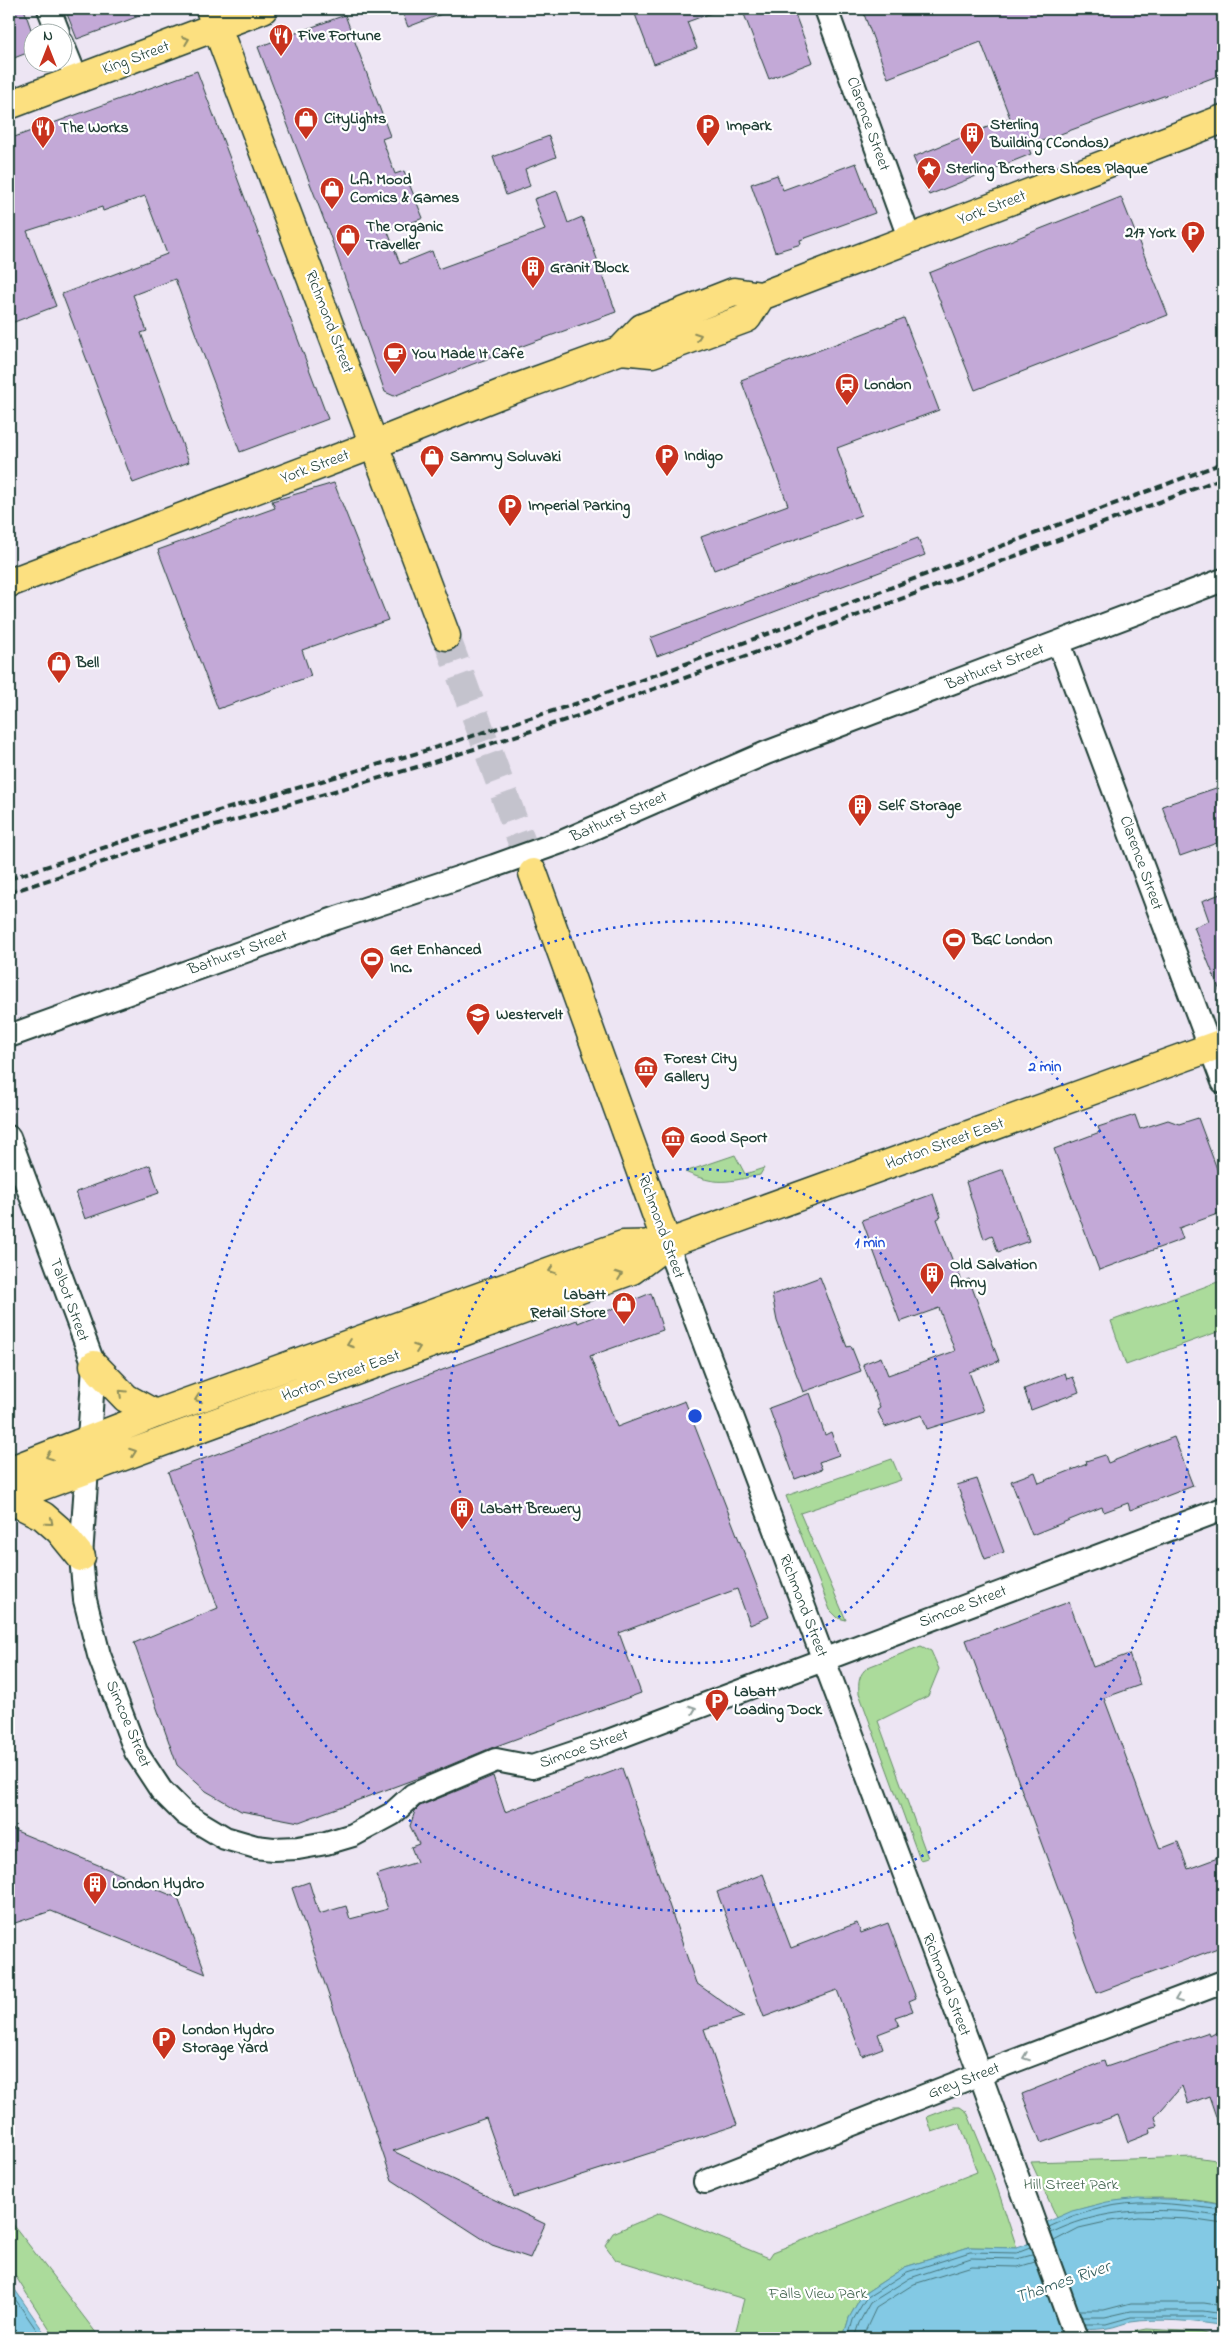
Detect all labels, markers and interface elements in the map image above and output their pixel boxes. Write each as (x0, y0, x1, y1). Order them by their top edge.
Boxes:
north arrow (22, 22, 72, 72)
restaurant icon: Five Fortune (268, 23, 294, 57)
place label: Five Fortune (297, 24, 382, 48)
text: N (43, 26, 53, 47)
street label: King Street (99, 35, 174, 81)
one-way arrow (181, 36, 190, 46)
street label: Clarence Street (840, 74, 896, 175)
shop icon: CityLights (293, 106, 319, 140)
place label: CityLights (324, 107, 386, 132)
parking icon: Impark (695, 113, 721, 147)
place label: Sterling Building (Condos) (989, 113, 1109, 156)
place label: Impark (726, 114, 772, 138)
restaurant icon: The Works (30, 115, 56, 149)
place label: The Works (60, 116, 129, 140)
building icon: Sterling Building (Condos) (959, 121, 985, 155)
place icon: Sterling Brothers Shoes Plaque (916, 156, 942, 190)
place label: Sterling Brothers Shoes Plaque (946, 157, 1149, 182)
place label: L.A. Mood Comics & Games (350, 168, 459, 210)
shop icon: L.A. Mood Comics & Games (319, 176, 345, 210)
street label: York Street (954, 184, 1030, 232)
place label: The Organic Traveller (366, 215, 444, 257)
parking icon: 217 York (1180, 220, 1206, 254)
place label: 217 York (1124, 221, 1177, 245)
shop icon: The Organic Traveller (335, 223, 361, 257)
building icon: Granit Block (520, 255, 546, 289)
place label: Granit Block (550, 256, 630, 280)
street label: Richmond Street (298, 267, 360, 377)
one-way arrow (693, 332, 702, 342)
cafe icon: You Made It Cafe (382, 341, 408, 375)
place label: You Made It Cafe (411, 342, 525, 366)
station icon: London (834, 372, 860, 406)
place label: London (864, 373, 911, 397)
street label: York Street (277, 443, 353, 491)
parking icon: Indigo (654, 443, 680, 477)
shop icon: Sammy Soluvaki (419, 444, 445, 478)
place label: Indigo (684, 444, 723, 469)
place label: Sammy Soluvaki (450, 445, 561, 470)
parking icon: Imperial Parking (497, 493, 523, 527)
place label: Imperial Parking (528, 494, 630, 519)
street label: Bathurst Street (941, 637, 1049, 697)
shop icon: Bell (46, 650, 72, 684)
place label: Bell (75, 651, 100, 675)
street label: Bathurst Street (566, 785, 672, 850)
building icon: Self Storage (847, 793, 873, 827)
place label: Self Storage (878, 794, 962, 819)
street label: Clarence Street (1113, 813, 1169, 914)
street label: Bathurst Street (184, 924, 292, 982)
sports icon: BGC London (941, 927, 967, 961)
place label: BGC London (971, 928, 1053, 952)
place label: Get Enhanced Inc. (390, 938, 482, 980)
sports icon: Get Enhanced Inc. (359, 946, 385, 980)
school or university icon: Westervelt (465, 1002, 491, 1036)
place label: Westervelt (496, 1003, 564, 1027)
place label: Forest City Gallery (663, 1047, 737, 1090)
museum icon: Forest City Gallery (633, 1055, 659, 1089)
text: 2 min (1028, 1056, 1062, 1078)
street label: Horton Street East (882, 1111, 1008, 1177)
museum icon: Good Sport (660, 1125, 686, 1159)
place label: Good Sport (690, 1126, 768, 1150)
street label: Richmond Street (631, 1172, 691, 1283)
text: 1 min (855, 1232, 886, 1254)
place label: Old Salvation Army (950, 1253, 1037, 1296)
street label: Talbot Street (43, 1255, 95, 1346)
building icon: Old Salvation Army (919, 1261, 945, 1295)
one-way arrow (549, 1264, 557, 1274)
one-way arrow (614, 1271, 623, 1281)
place label: Labatt Retail Store (529, 1283, 607, 1325)
shop icon: Labatt Retail Store (611, 1291, 637, 1325)
one-way arrow (346, 1338, 355, 1348)
street label: Horton Street East (278, 1343, 404, 1409)
one-way arrow (412, 1344, 421, 1354)
one-way arrow (119, 1390, 128, 1399)
one-way arrow (194, 1393, 202, 1403)
centre of rings (686, 1407, 704, 1425)
one-way arrow (128, 1448, 137, 1458)
one-way arrow (45, 1449, 54, 1460)
building icon: Labatt Brewery (449, 1496, 475, 1530)
place label: Labatt Brewery (480, 1497, 581, 1522)
one-way arrow (44, 1516, 53, 1525)
street label: Richmond Street (772, 1551, 834, 1661)
street label: Simcoe Street (916, 1579, 1011, 1635)
street label: Simcoe Street (99, 1677, 157, 1772)
place label: Labatt Loading Dock (734, 1680, 823, 1723)
parking icon: Labatt Loading Dock (704, 1688, 730, 1722)
one-way arrow (689, 1705, 697, 1715)
street label: Simcoe Street (536, 1722, 632, 1775)
building icon: London Hydro (82, 1871, 108, 1905)
place label: London Hydro (112, 1872, 204, 1897)
street label: Richmond Street (915, 1930, 977, 2040)
one-way arrow (1174, 1994, 1182, 2004)
place label: London Hydro Storage Yard (182, 2018, 274, 2061)
parking icon: London Hydro Storage Yard (151, 2026, 177, 2060)
one-way arrow (1022, 2051, 1030, 2061)
street label: Grey Street (925, 2056, 1004, 2106)
park label: Hill Street Park (1024, 2173, 1119, 2197)
water label: Thames River (1012, 2254, 1116, 2311)
park label: Falls View Park (768, 2282, 868, 2306)

